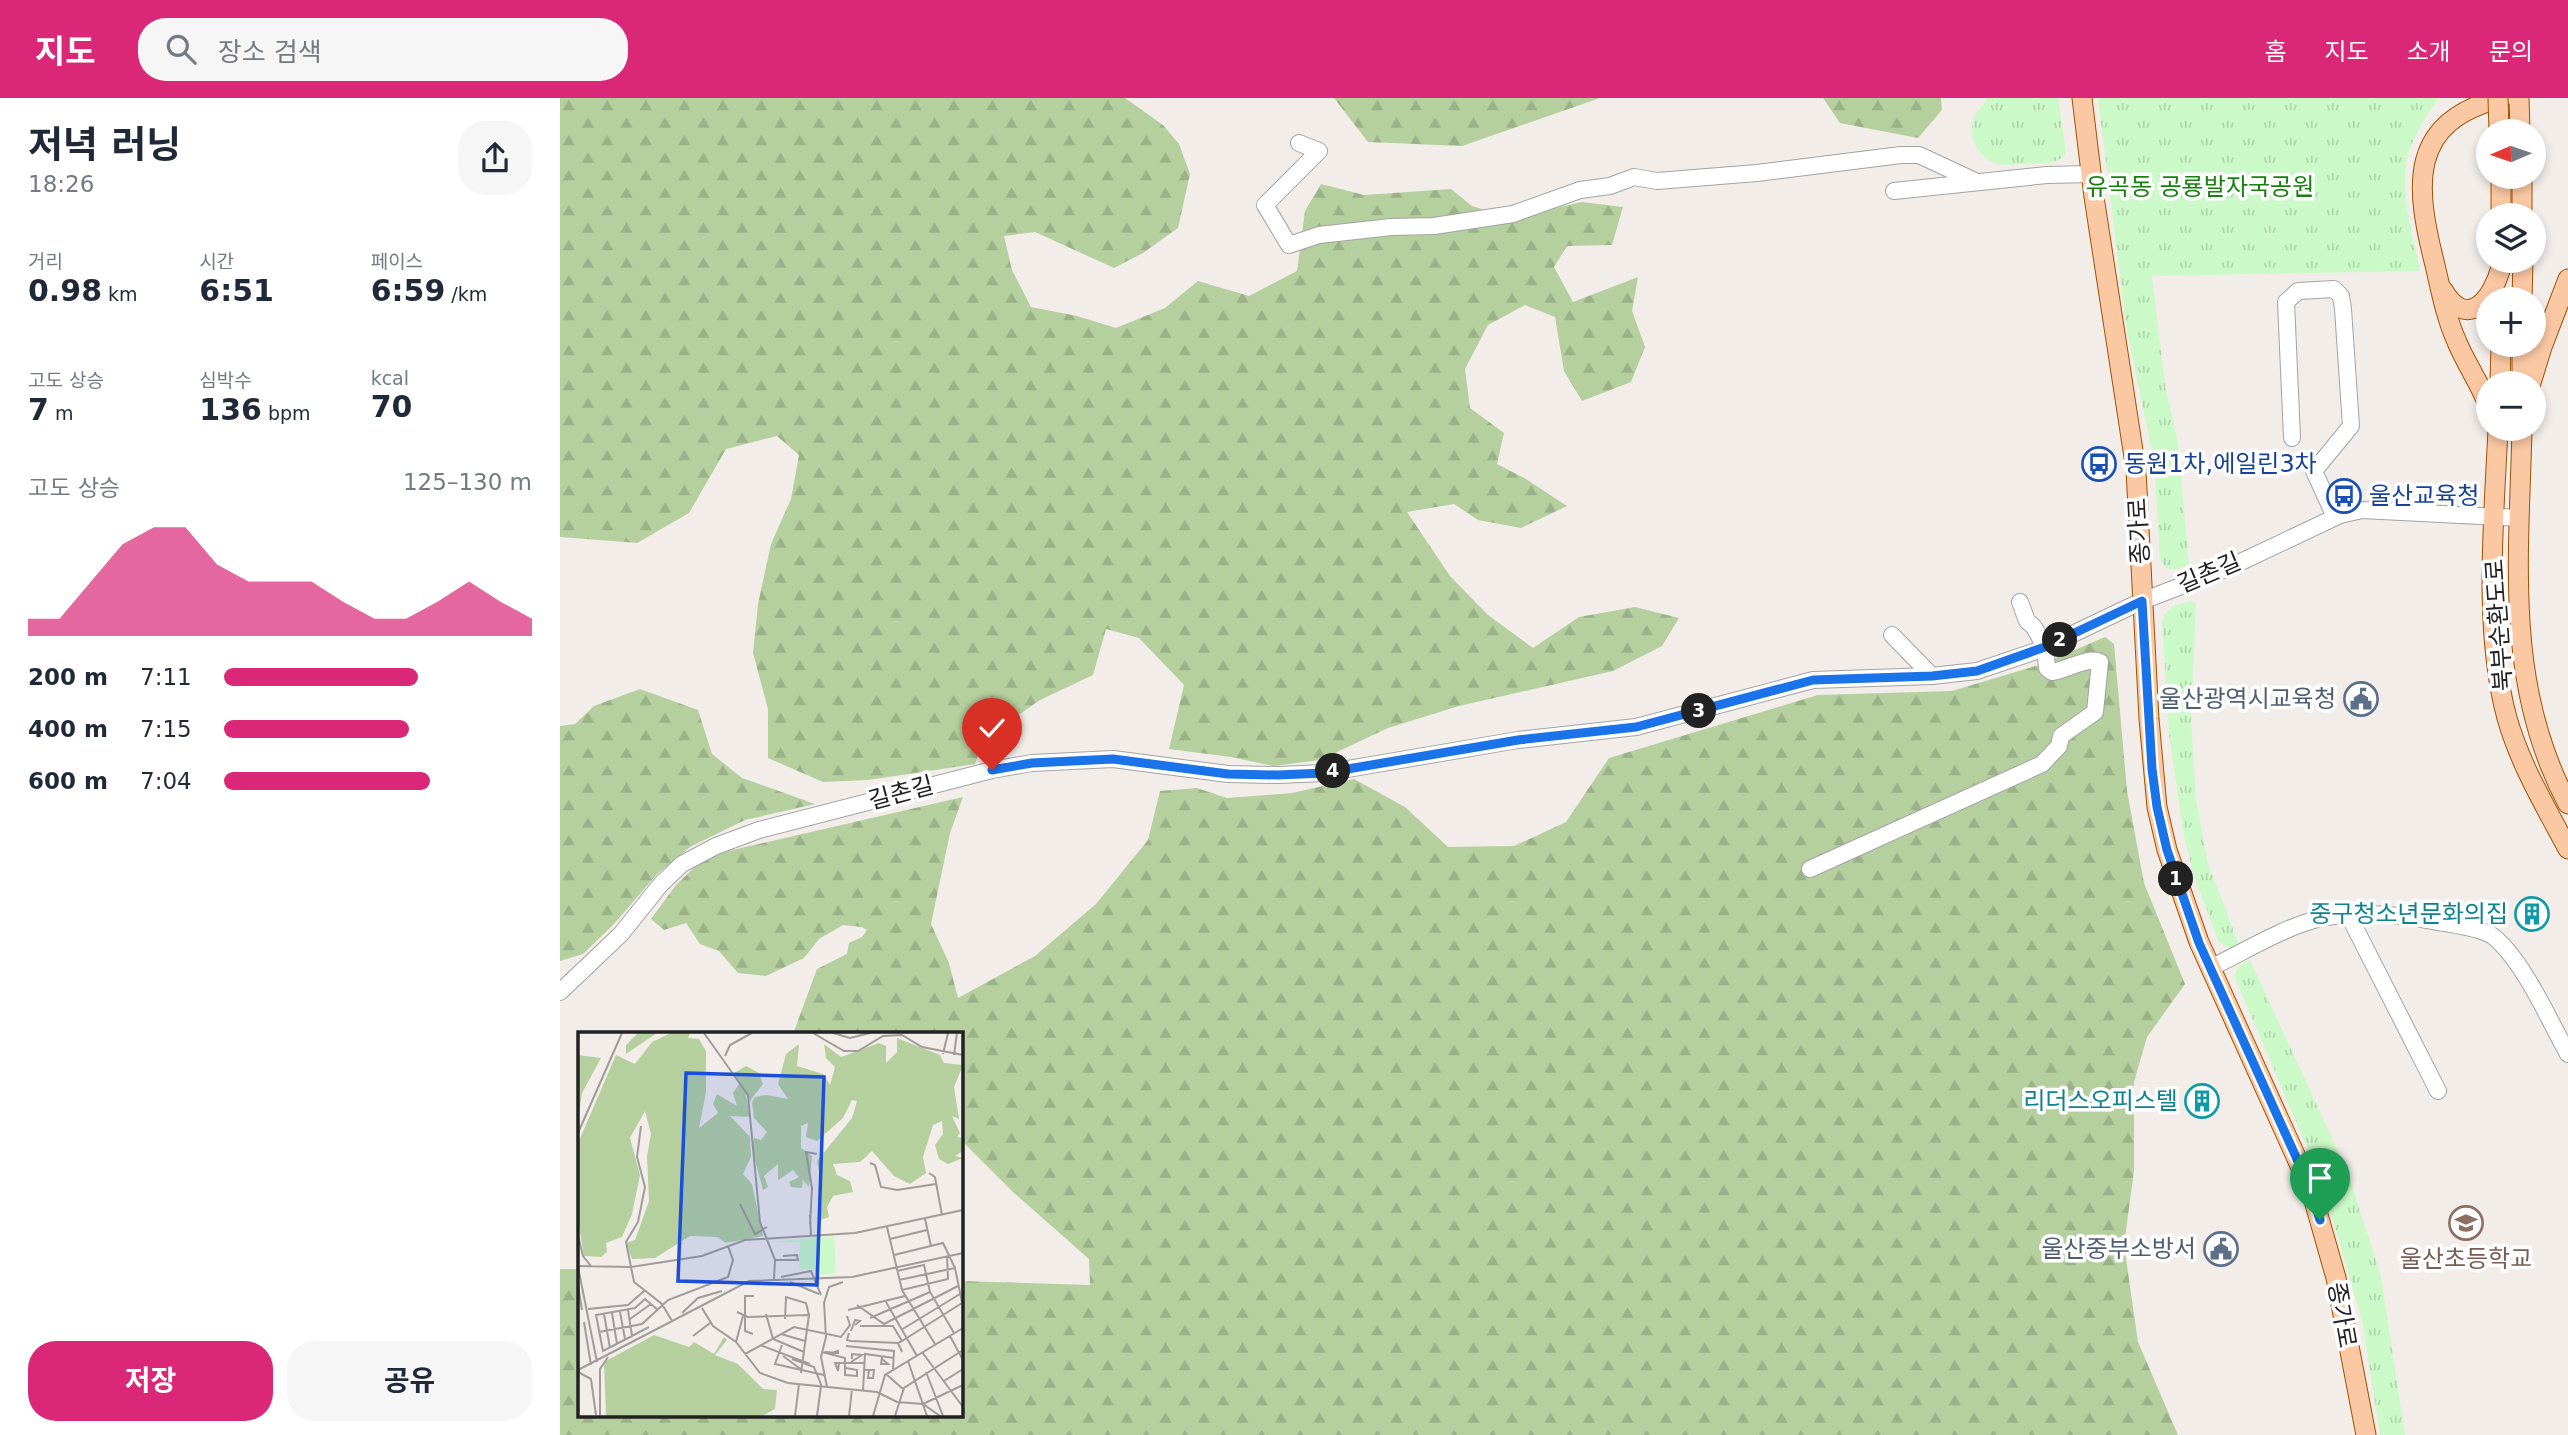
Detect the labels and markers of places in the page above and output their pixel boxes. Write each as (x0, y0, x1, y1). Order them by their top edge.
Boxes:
bus stop icon: 동원1차,에일린3차 (2080, 445, 2118, 483)
place label: 동원1차,에일린3차 (2124, 450, 2317, 478)
bus stop icon: 울산교육청 (2325, 477, 2363, 515)
place label: 울산교육청 (2369, 482, 2479, 510)
pin: 2 (2042, 622, 2078, 658)
public building icon: 울산광역시교육청 (2342, 680, 2380, 718)
place label: 울산광역시교육청 (2159, 685, 2336, 713)
pin: 3 (1682, 694, 1716, 728)
pin (962, 698, 1022, 770)
pin: 4 (1316, 754, 1350, 788)
pin: 1 (2158, 862, 2194, 896)
building icon: 중구청소년문화의집 (2513, 895, 2551, 933)
place label: 중구청소년문화의집 (2309, 900, 2508, 928)
building icon: 리더스오피스텔 (2183, 1082, 2221, 1120)
place label: 리더스오피스텔 (2023, 1087, 2178, 1115)
pin (2290, 1148, 2350, 1220)
school or university icon: 울산초등학교 (2447, 1204, 2485, 1242)
public building icon: 울산중부소방서 (2202, 1230, 2240, 1268)
place label: 울산중부소방서 (2041, 1235, 2196, 1263)
place label: 울산초등학교 (2400, 1245, 2532, 1273)

